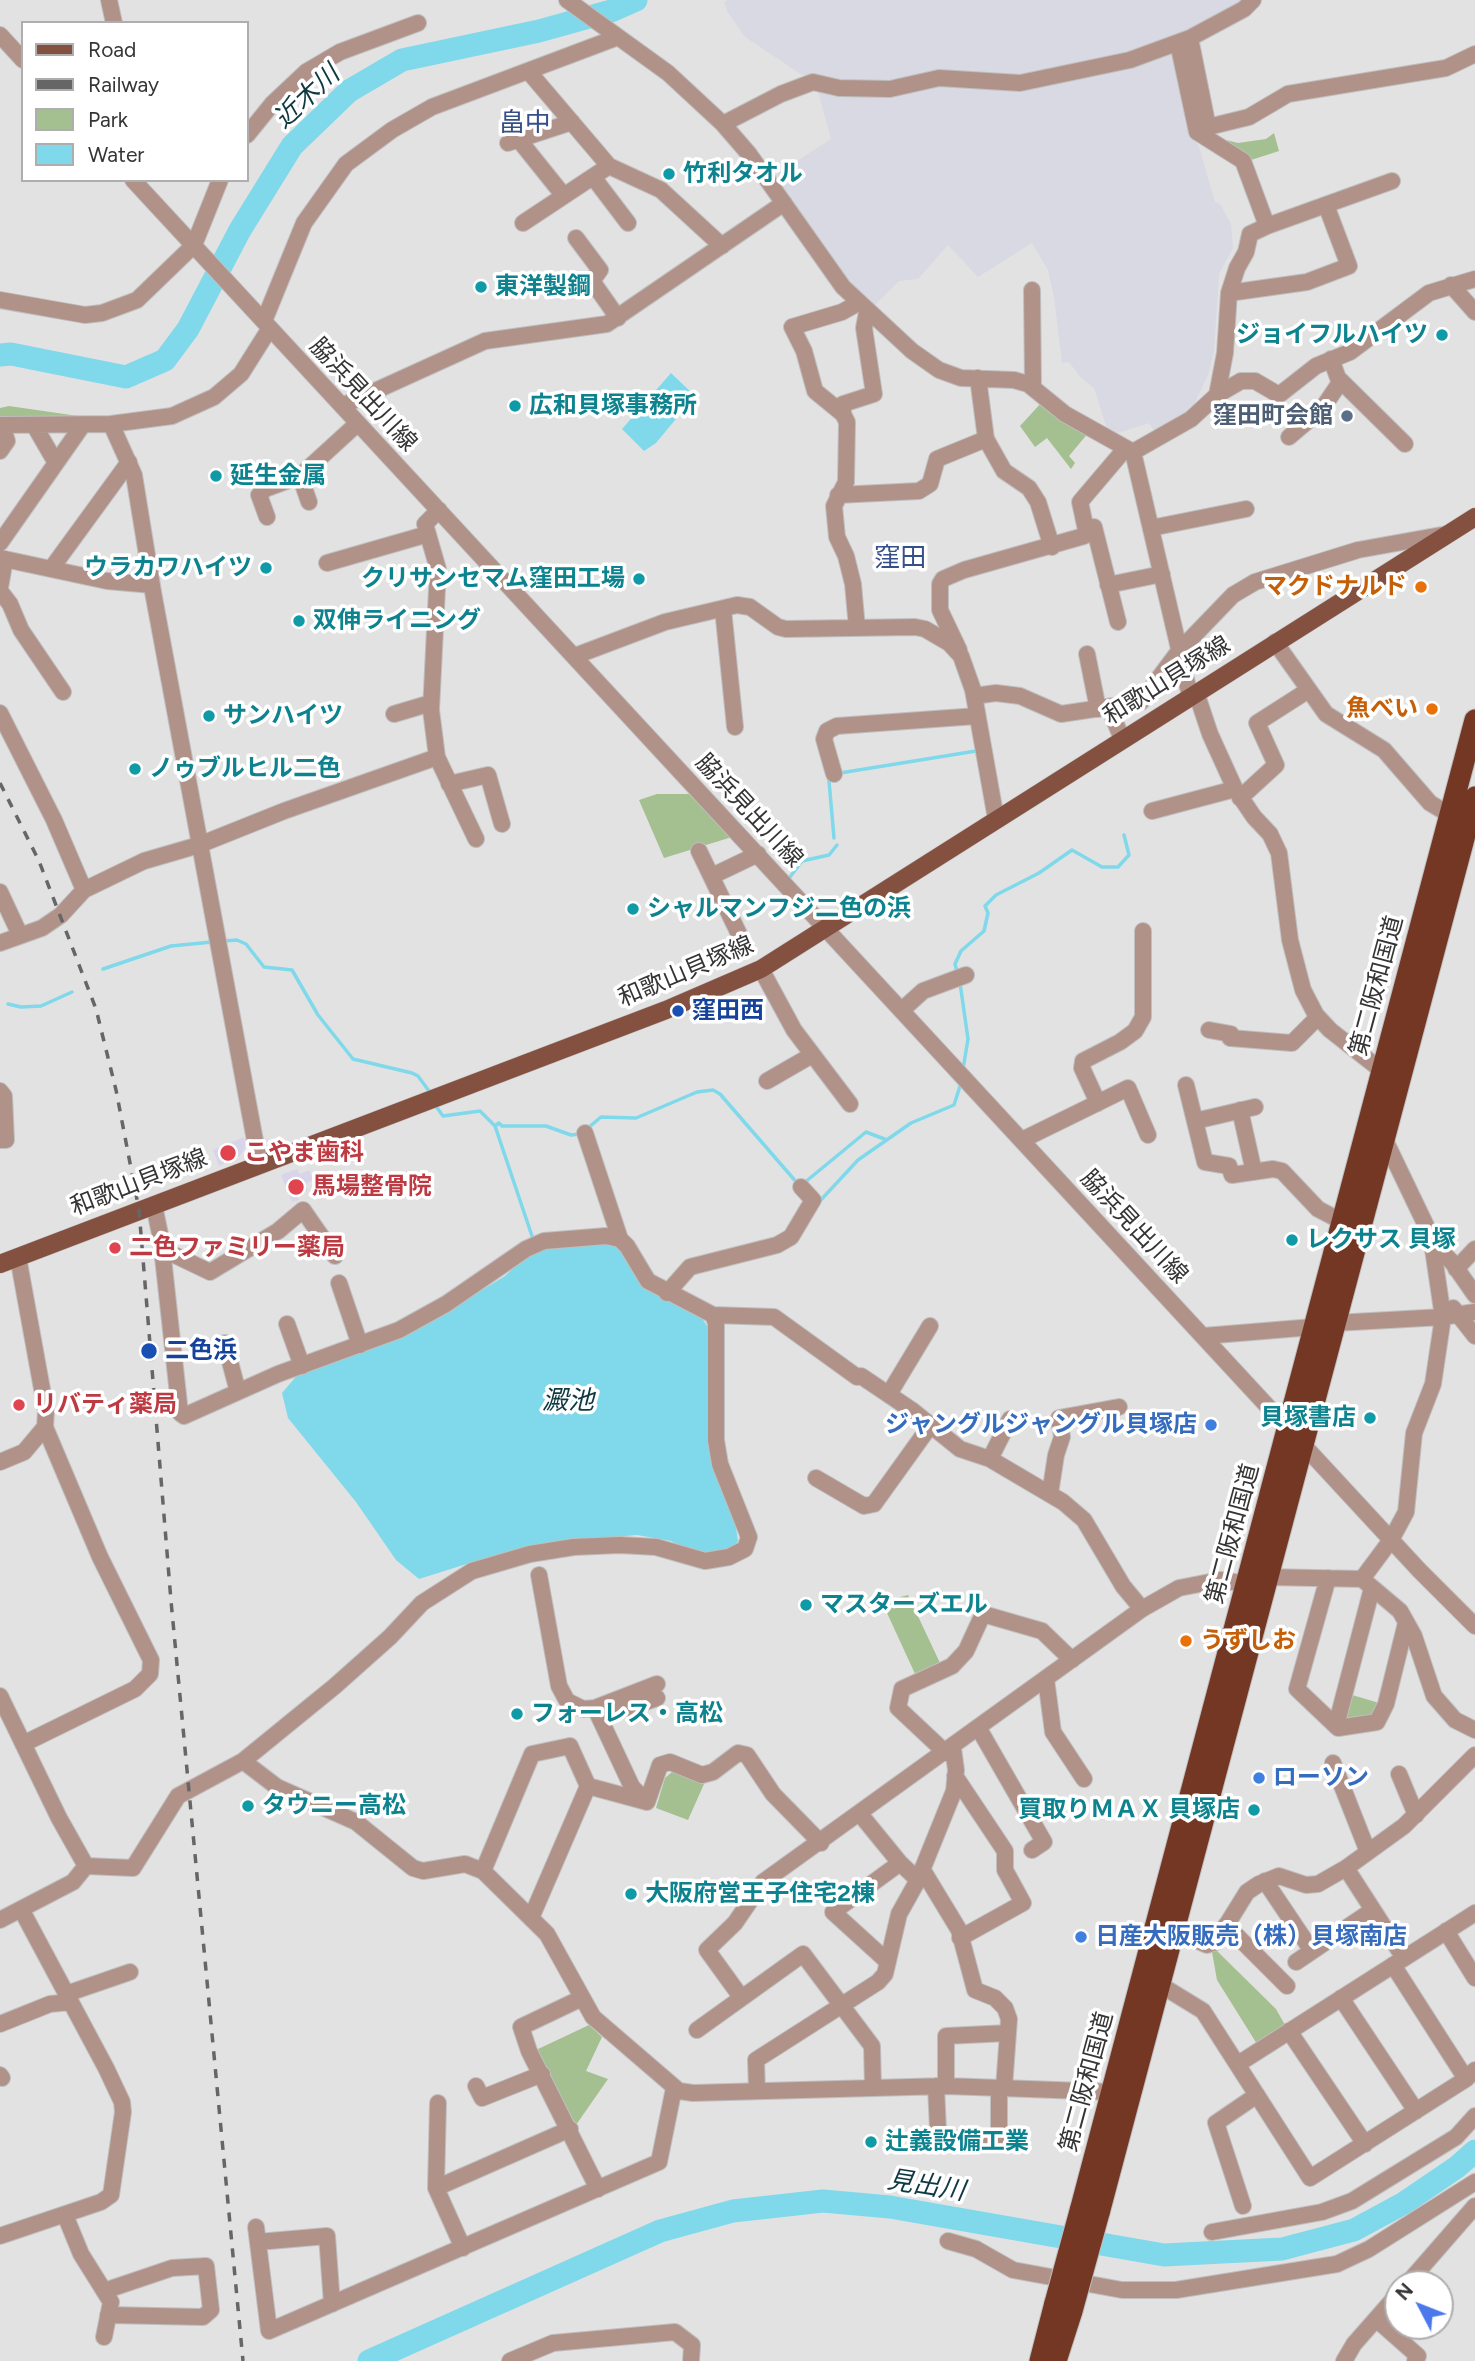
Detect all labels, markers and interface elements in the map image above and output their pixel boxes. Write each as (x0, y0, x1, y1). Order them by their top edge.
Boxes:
legend (21, 21, 248, 182)
text: Road (88, 37, 136, 62)
water label: 近木川 (268, 59, 346, 135)
text: Railway (88, 72, 159, 97)
text: Park (88, 107, 128, 132)
district label: 畠中 (499, 107, 551, 139)
text: Water (88, 142, 144, 167)
place label: 竹利タオル (683, 160, 803, 188)
marker: 竹利タオル (661, 166, 677, 182)
place label: 東洋製鋼 (495, 273, 591, 301)
marker: 東洋製鋼 (473, 279, 489, 295)
place label: ジョイフルハイツ (1236, 321, 1428, 349)
marker: ジョイフルハイツ (1434, 327, 1450, 343)
street label: 脇浜見出川線 (303, 333, 423, 457)
place label: 広和貝塚事務所 (529, 392, 697, 420)
marker: 広和貝塚事務所 (507, 398, 523, 414)
place label: 窪田町会館 (1213, 402, 1333, 430)
marker: 窪田町会館 (1339, 408, 1355, 424)
place label: 延生金属 (230, 462, 326, 490)
marker: 延生金属 (208, 468, 224, 484)
district label: 窪田 (874, 542, 926, 574)
place label: ウラカワハイツ (84, 554, 252, 582)
marker: ウラカワハイツ (258, 560, 274, 576)
place label: クリサンセマム窪田工場 (361, 565, 625, 593)
marker: クリサンセマム窪田工場 (631, 571, 647, 587)
place label: マクドナルド (1263, 573, 1407, 601)
marker: マクドナルド (1413, 579, 1429, 595)
place label: 双伸ライニング (313, 607, 481, 635)
marker: 双伸ライニング (291, 613, 307, 629)
street label: 和歌山貝塚線 (1098, 631, 1236, 731)
place label: 魚べい (1346, 695, 1418, 723)
marker: 魚べい (1424, 701, 1440, 717)
place label: サンハイツ (223, 702, 343, 730)
marker: サンハイツ (201, 708, 217, 724)
street label: 脇浜見出川線 (689, 749, 809, 873)
place label: ノゥブルヒル二色 (149, 755, 341, 783)
marker: ノゥブルヒル二色 (127, 761, 143, 777)
place label: シャルマンフジ二色の浜 (647, 895, 911, 923)
marker: シャルマンフジ二色の浜 (625, 901, 641, 917)
street label: 第二阪和国道 (1344, 913, 1410, 1059)
street label: 和歌山貝塚線 (614, 931, 758, 1013)
place label: 窪田西 (692, 997, 764, 1025)
marker: 窪田西 (670, 1003, 686, 1019)
place label: こやま歯科 (244, 1139, 364, 1167)
marker: こやま歯科 (218, 1143, 238, 1163)
street label: 和歌山貝塚線 (67, 1144, 211, 1222)
street label: 脇浜見出川線 (1074, 1165, 1194, 1289)
place label: 馬場整骨院 (312, 1173, 432, 1201)
marker: 馬場整骨院 (286, 1177, 306, 1197)
place label: レクサス 貝塚 (1306, 1226, 1456, 1254)
marker: レクサス 貝塚 (1284, 1232, 1300, 1248)
place label: 二色ファミリー薬局 (129, 1234, 345, 1262)
marker: 二色ファミリー薬局 (107, 1240, 123, 1256)
place label: 二色浜 (165, 1337, 237, 1365)
marker: 二色浜 (139, 1341, 159, 1361)
water label: 澱池 (542, 1385, 594, 1417)
place label: リバティ薬局 (33, 1391, 177, 1419)
marker: リバティ薬局 (11, 1397, 27, 1413)
place label: 貝塚書店 (1260, 1404, 1356, 1432)
marker: 貝塚書店 (1362, 1410, 1378, 1426)
place label: ジャングルジャングル貝塚店 (885, 1411, 1197, 1439)
marker: ジャングルジャングル貝塚店 (1203, 1417, 1219, 1433)
street label: 第二阪和国道 (1200, 1461, 1266, 1607)
place label: マスターズエル (820, 1591, 988, 1619)
marker: マスターズエル (798, 1597, 814, 1613)
place label: うずしお (1200, 1627, 1296, 1655)
marker: うずしお (1178, 1633, 1194, 1649)
place label: フォーレス・高松 (531, 1700, 723, 1728)
marker: フォーレス・高松 (509, 1706, 525, 1722)
place label: ローソン (1273, 1764, 1369, 1792)
marker: ローソン (1251, 1770, 1267, 1786)
place label: タウニー高松 (262, 1792, 406, 1820)
place label: 買取りＭＡＸ 貝塚店 (1018, 1796, 1240, 1824)
marker: タウニー高松 (240, 1798, 256, 1814)
marker: 買取りＭＡＸ 貝塚店 (1246, 1802, 1262, 1818)
place label: 大阪府営王子住宅2棟 (645, 1880, 875, 1908)
marker: 大阪府営王子住宅2棟 (623, 1886, 639, 1902)
place label: 日産大阪販売（株）貝塚南店 (1095, 1923, 1407, 1951)
marker: 日産大阪販売（株）貝塚南店 (1073, 1929, 1089, 1945)
street label: 第二阪和国道 (1054, 2009, 1120, 2155)
place label: 辻義設備工業 (885, 2128, 1029, 2156)
marker: 辻義設備工業 (863, 2134, 879, 2150)
water label: 見出川 (885, 2164, 967, 2208)
north arrow (1384, 2270, 1454, 2340)
text: N (1391, 2279, 1418, 2305)

